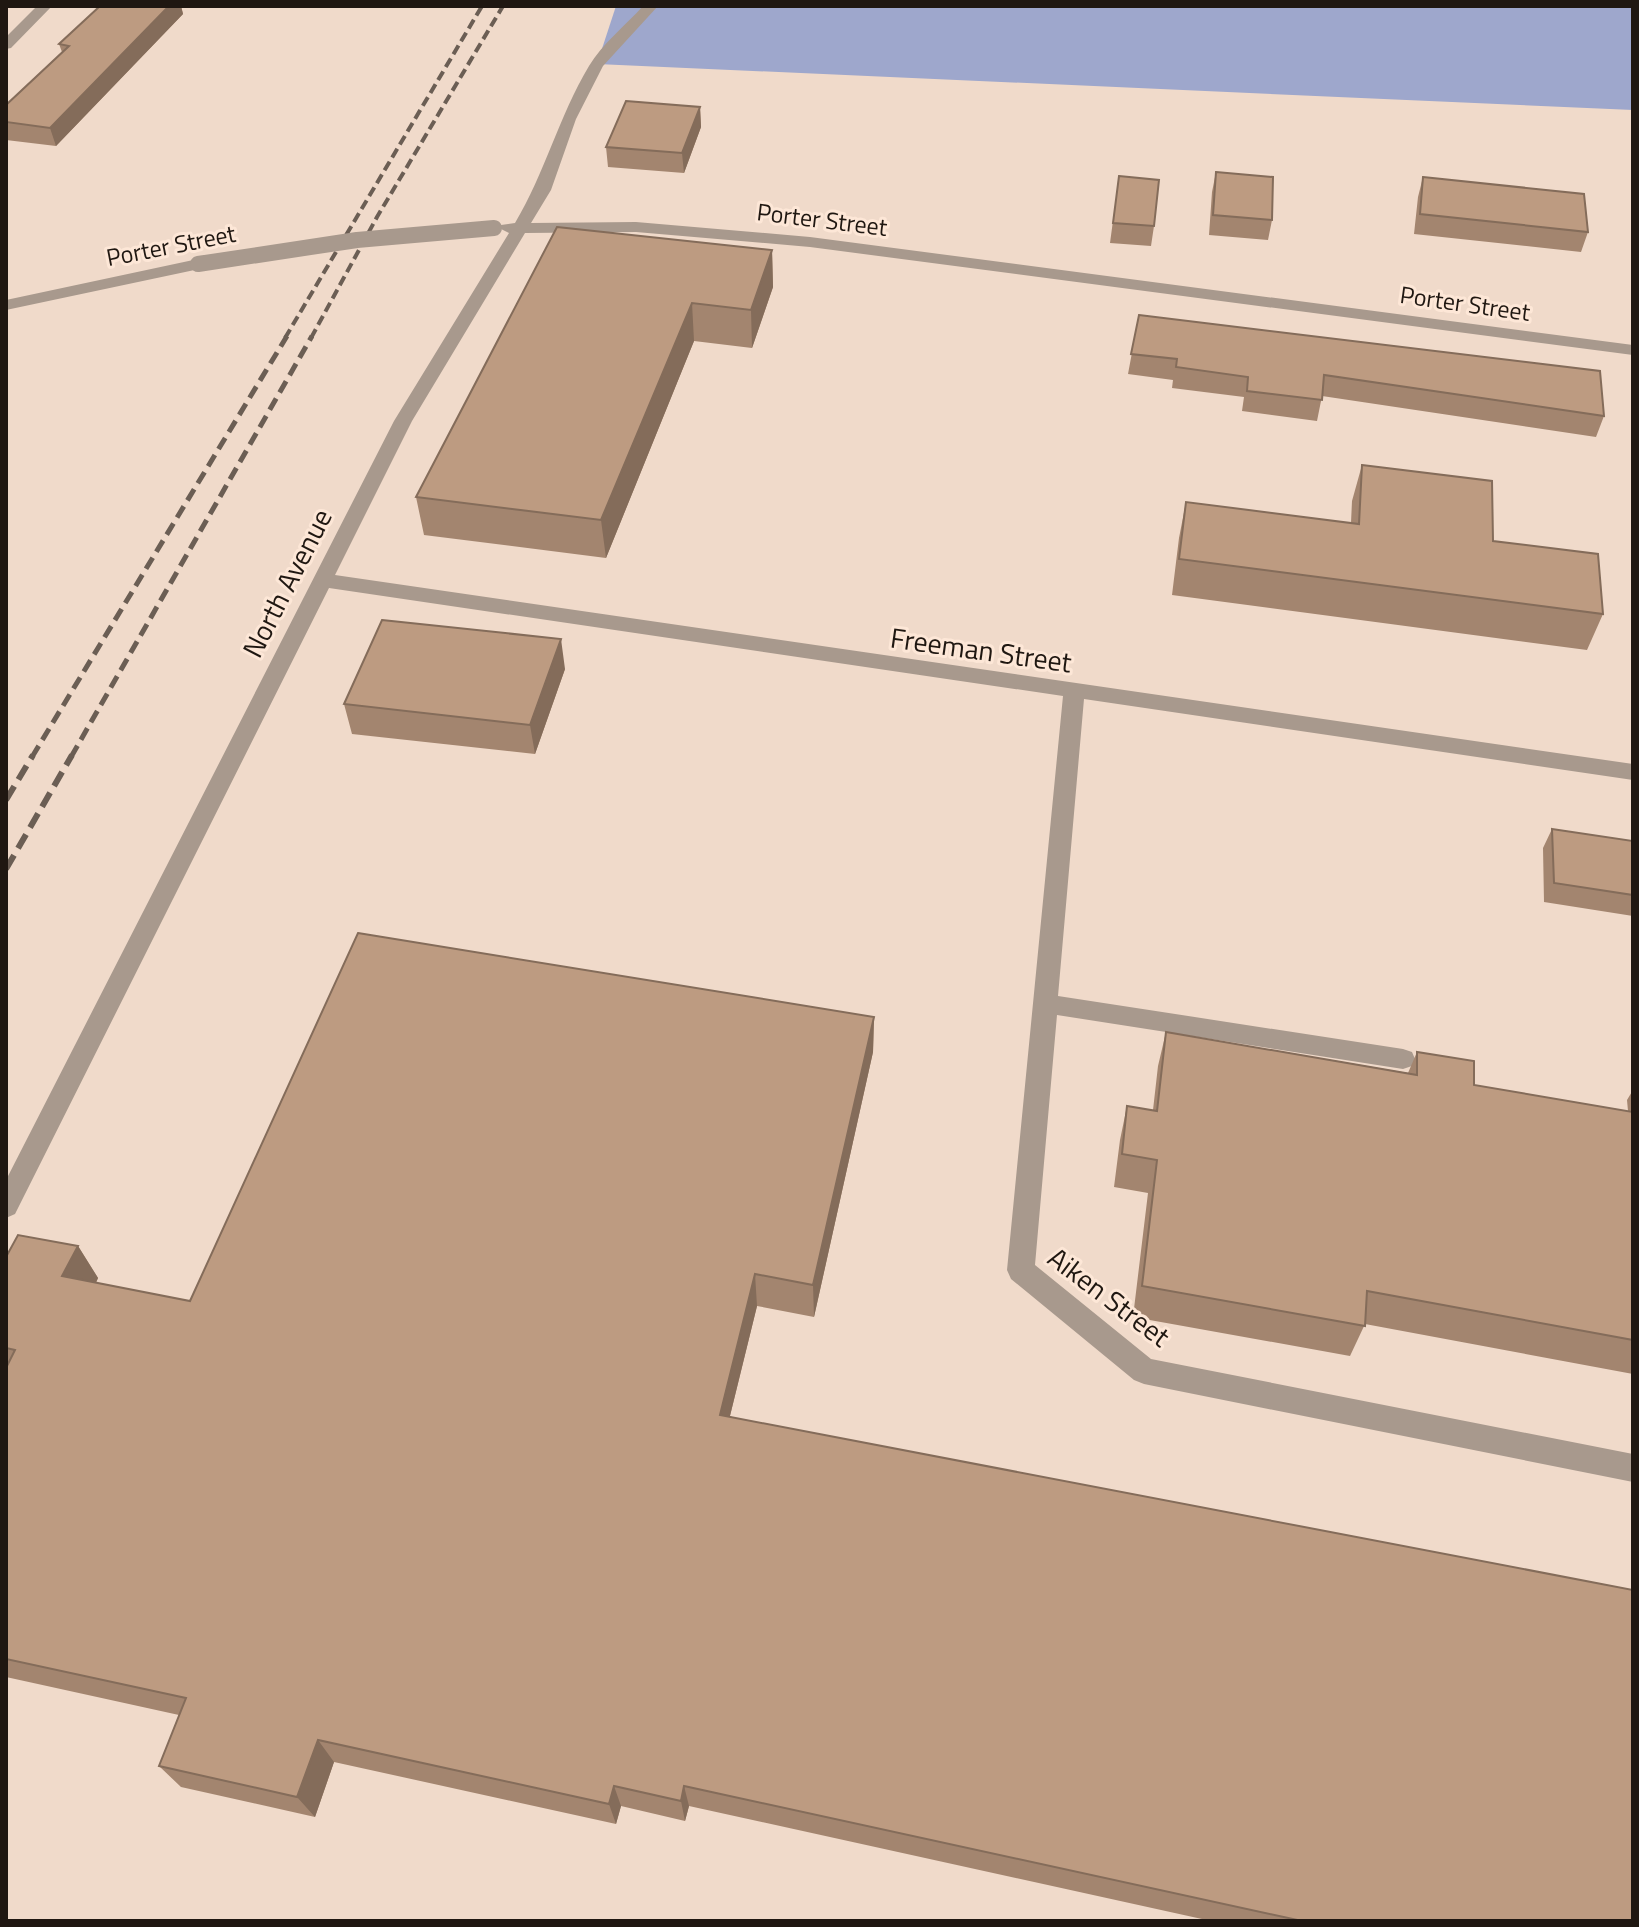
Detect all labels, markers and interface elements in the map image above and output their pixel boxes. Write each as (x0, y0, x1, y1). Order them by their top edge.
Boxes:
street label: Porter Street (755, 193, 890, 245)
street label: Porter Street (103, 215, 239, 275)
street label: Porter Street (1398, 276, 1533, 330)
street label: North Avenue (231, 501, 342, 665)
street label: Freeman Street (888, 616, 1075, 684)
street label: Aiken Street (1039, 1236, 1180, 1357)

